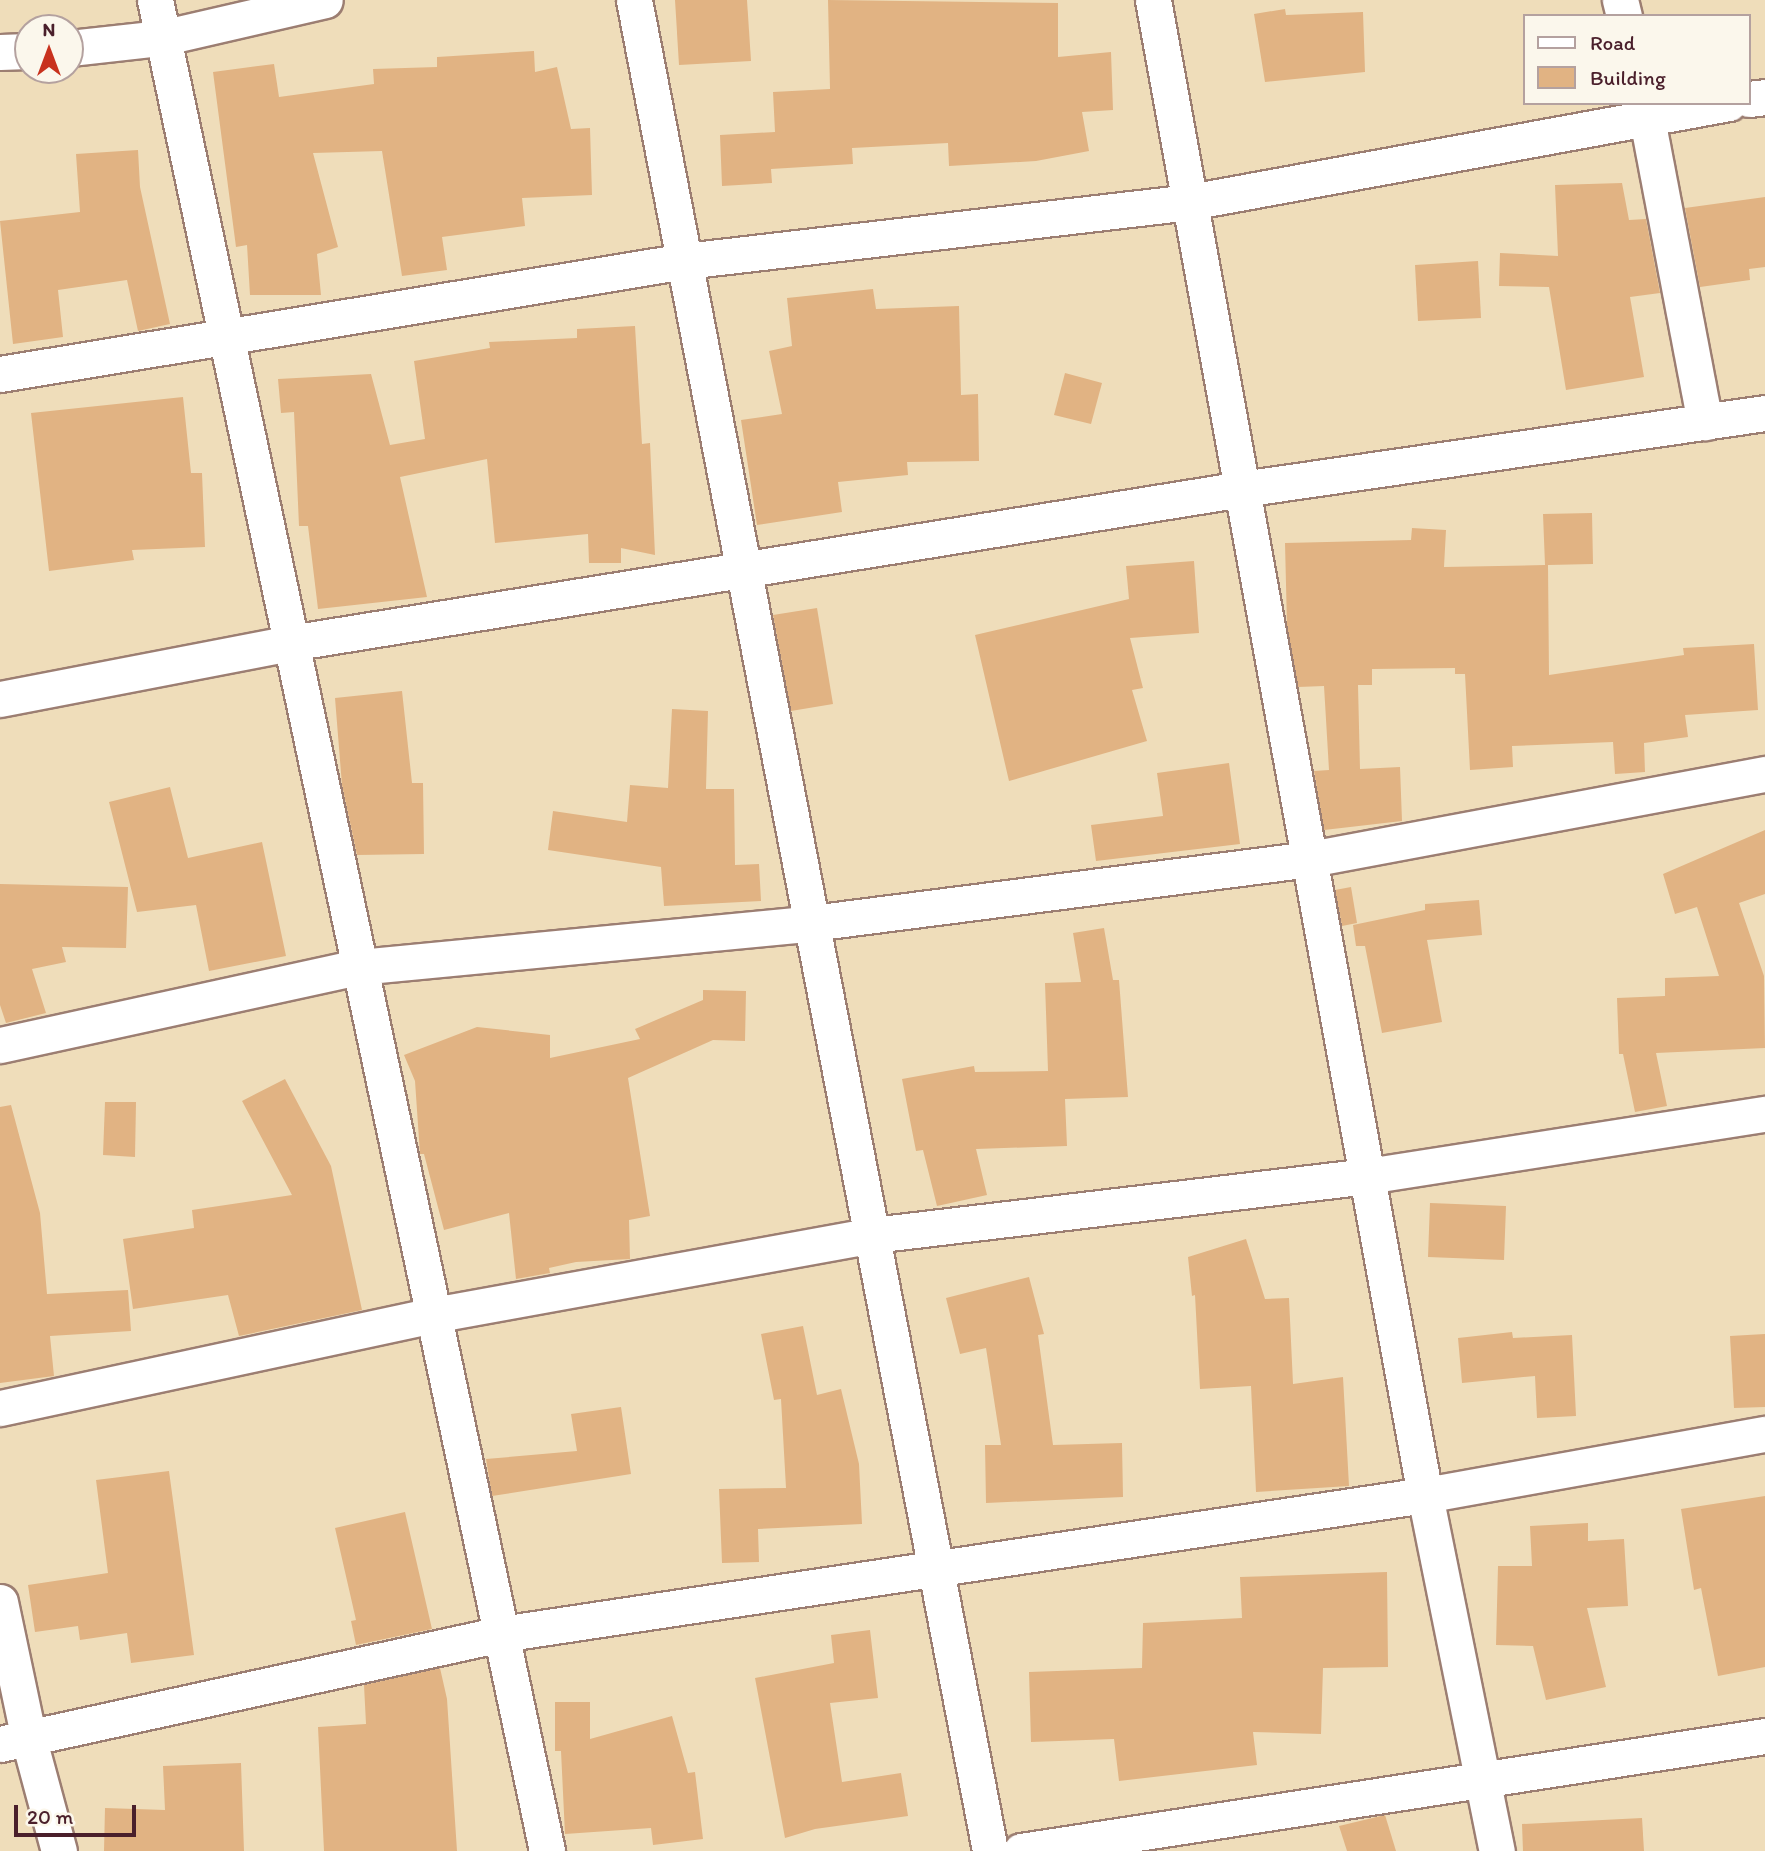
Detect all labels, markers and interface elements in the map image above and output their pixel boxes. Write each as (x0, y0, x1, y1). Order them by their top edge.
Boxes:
north arrow (14, 14, 84, 84)
legend (1524, 14, 1751, 105)
text: N (43, 18, 55, 41)
text: Road (1590, 30, 1635, 55)
text: Building (1590, 65, 1666, 90)
scale bar (18, 1792, 140, 1836)
text: 20 m (27, 1804, 73, 1829)

